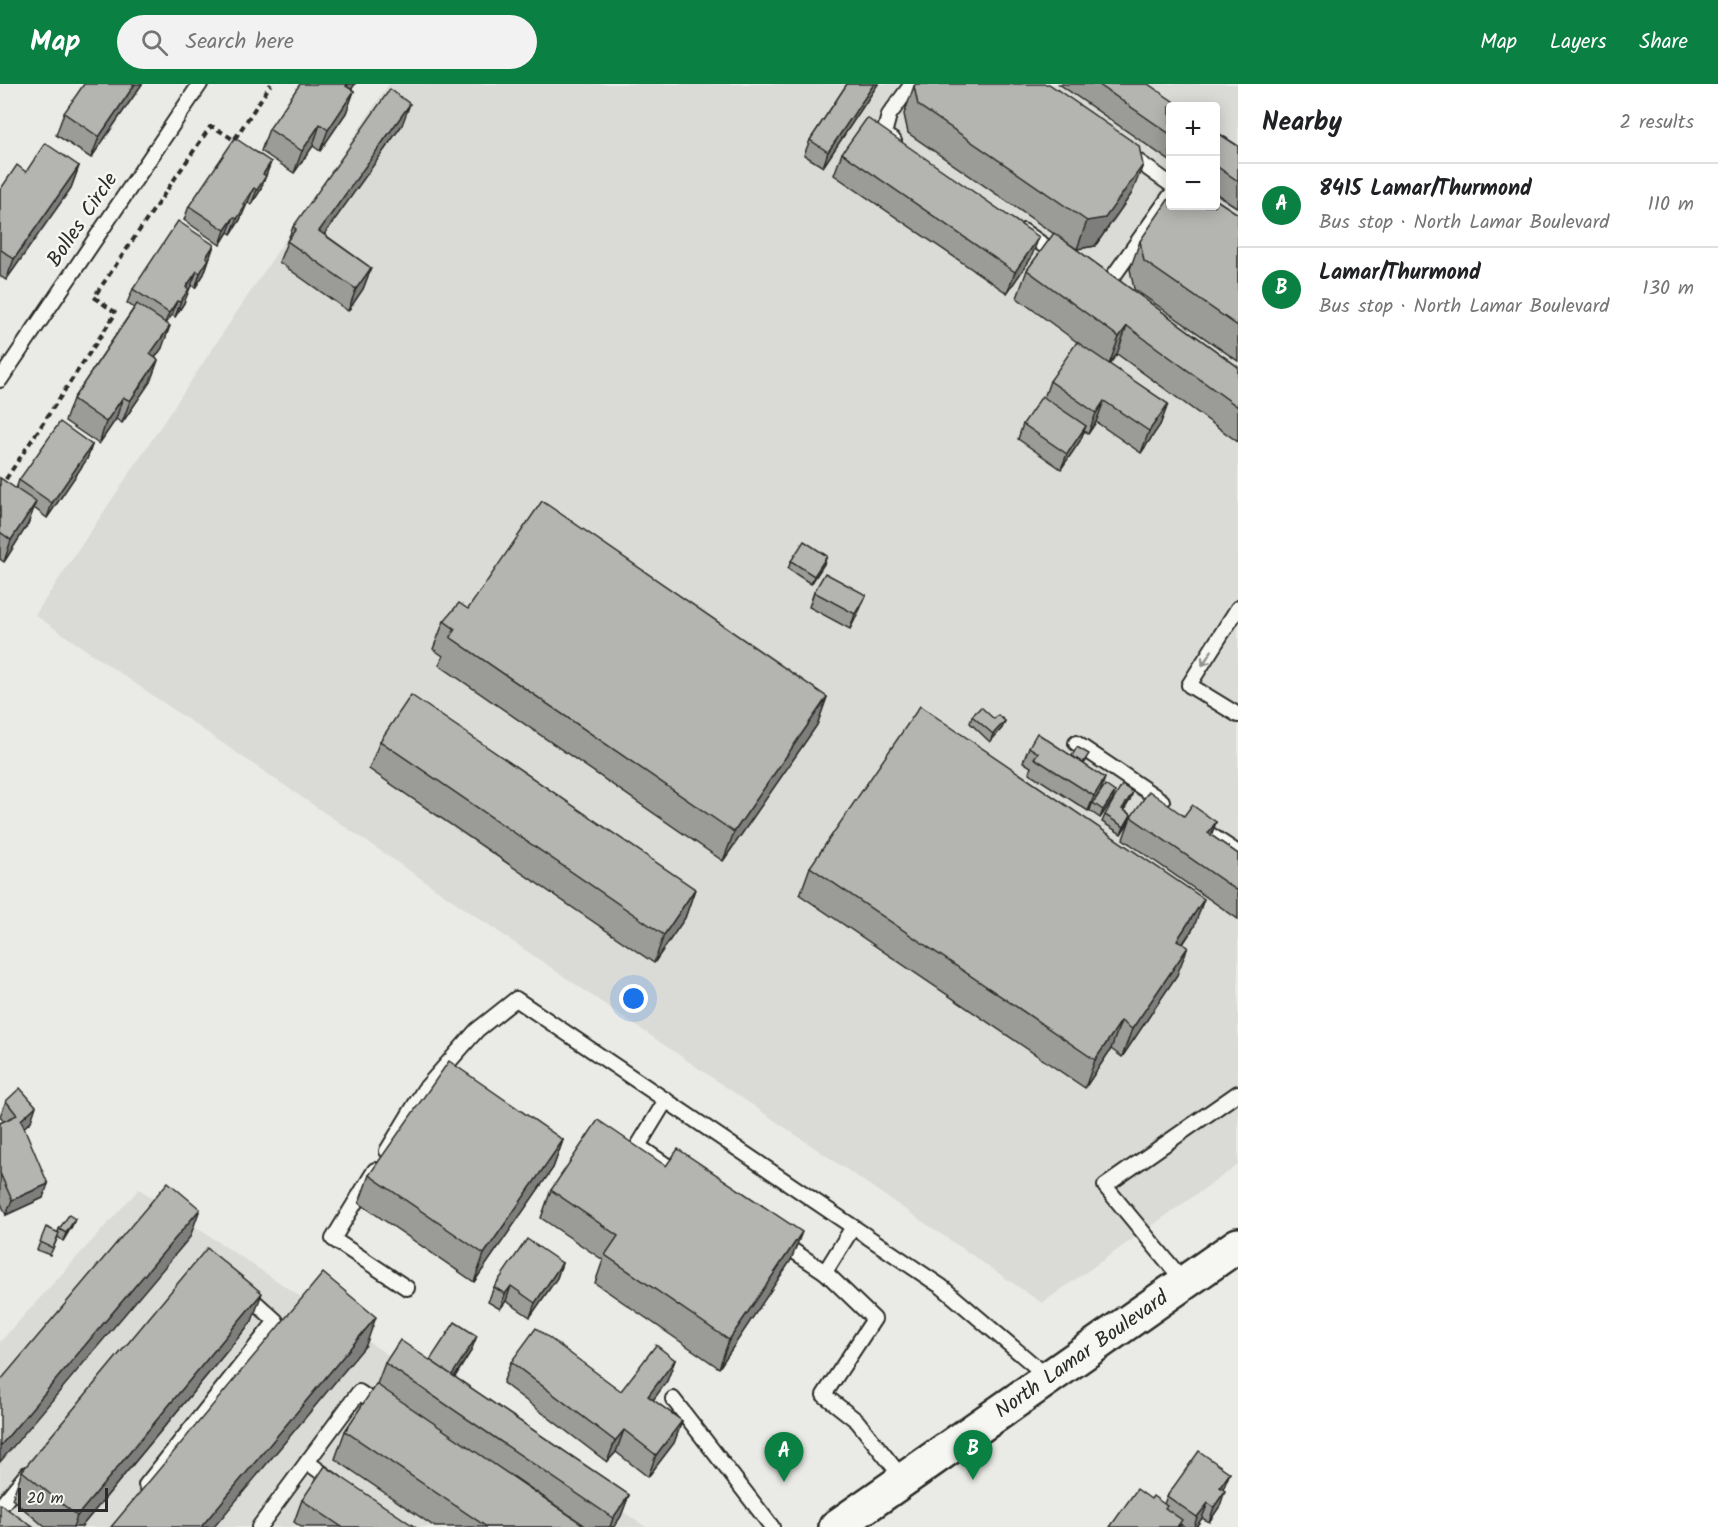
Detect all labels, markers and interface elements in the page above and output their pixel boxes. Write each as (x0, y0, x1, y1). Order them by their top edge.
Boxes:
search box (117, 15, 537, 69)
text: Map (30, 20, 81, 65)
text: Search here (186, 25, 294, 60)
icon: search (138, 26, 171, 59)
text: Map (1480, 26, 1517, 59)
text: Layers (1550, 26, 1606, 59)
text: Share (1639, 26, 1688, 59)
map controls (1166, 102, 1220, 210)
button: + (1166, 102, 1220, 156)
text: Nearby (1262, 102, 1342, 144)
text: 2 results (1619, 107, 1694, 139)
button: − (1166, 156, 1220, 210)
street label: Bolles Circle (39, 165, 127, 274)
text: 8415 Lamar/Thurmond (1319, 172, 1532, 207)
text: A (1275, 189, 1288, 221)
text: 110 m (1648, 189, 1694, 221)
text: Bus stop · North Lamar Boulevard (1319, 207, 1609, 239)
text: Lamar/Thurmond (1319, 256, 1481, 291)
text: B (1275, 273, 1288, 305)
text: 130 m (1642, 273, 1694, 305)
text: Bus stop · North Lamar Boulevard (1319, 291, 1609, 323)
one-way arrow (1200, 649, 1212, 666)
your location (619, 984, 648, 1013)
street label: North Lamar Boulevard (988, 1282, 1176, 1427)
pin: B (954, 1430, 992, 1480)
pin: A (764, 1432, 804, 1482)
scale bar (18, 1485, 108, 1512)
text: 20 m (27, 1486, 63, 1511)

